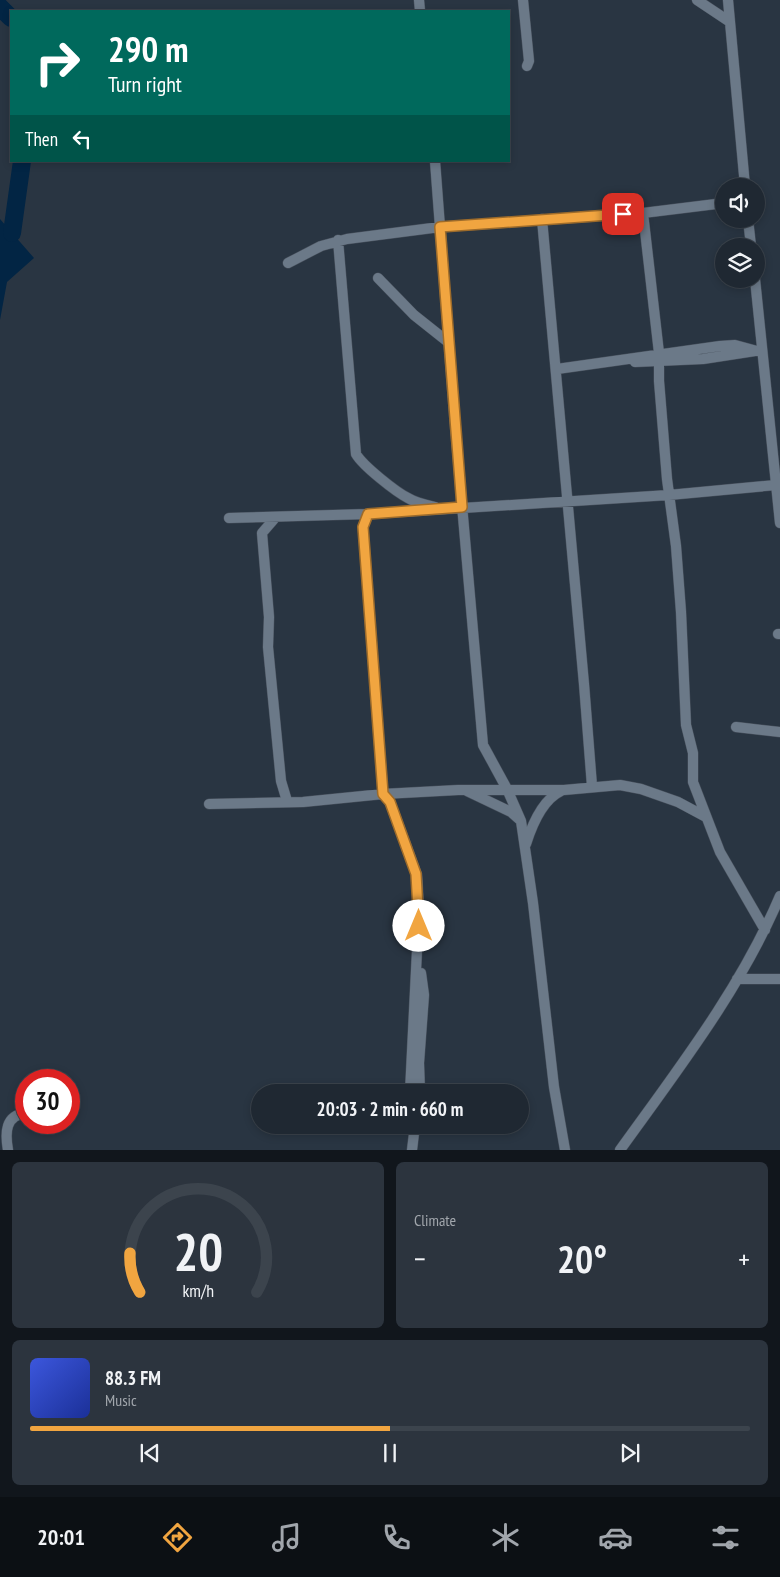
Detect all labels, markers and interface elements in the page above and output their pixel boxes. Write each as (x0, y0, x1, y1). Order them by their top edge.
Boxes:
text: 290 m (108, 26, 189, 72)
icon: right (25, 30, 90, 95)
text: Turn right (108, 70, 182, 98)
icon: left (68, 125, 96, 153)
text: Then (25, 127, 58, 151)
map controls (715, 178, 765, 288)
button: sound (715, 178, 765, 228)
pin (602, 193, 644, 235)
icon: arrive (609, 200, 637, 228)
button: layers (715, 238, 765, 288)
position arrow (392, 899, 444, 951)
speed limit sign: 30 (15, 1069, 80, 1134)
text: 20:03 · 2 min · 660 m (317, 1097, 463, 1121)
text: Climate (414, 1210, 456, 1230)
text: 20 (173, 1218, 223, 1285)
text: 20° (557, 1234, 607, 1283)
text: − (414, 1240, 426, 1277)
text: + (738, 1240, 750, 1277)
text: km/h (182, 1279, 214, 1302)
text: 88.3 FM (105, 1366, 161, 1390)
text: Music (105, 1390, 137, 1410)
icon: previous (136, 1439, 164, 1467)
icon: pause (376, 1439, 404, 1467)
icon: next (616, 1439, 644, 1467)
icon: directions (160, 1520, 195, 1555)
icon: music (269, 1520, 304, 1555)
icon: phone (379, 1520, 414, 1555)
icon: climate (488, 1520, 523, 1555)
icon: car (598, 1520, 633, 1555)
icon: filters (708, 1520, 743, 1555)
text: 20:01 (37, 1523, 85, 1551)

